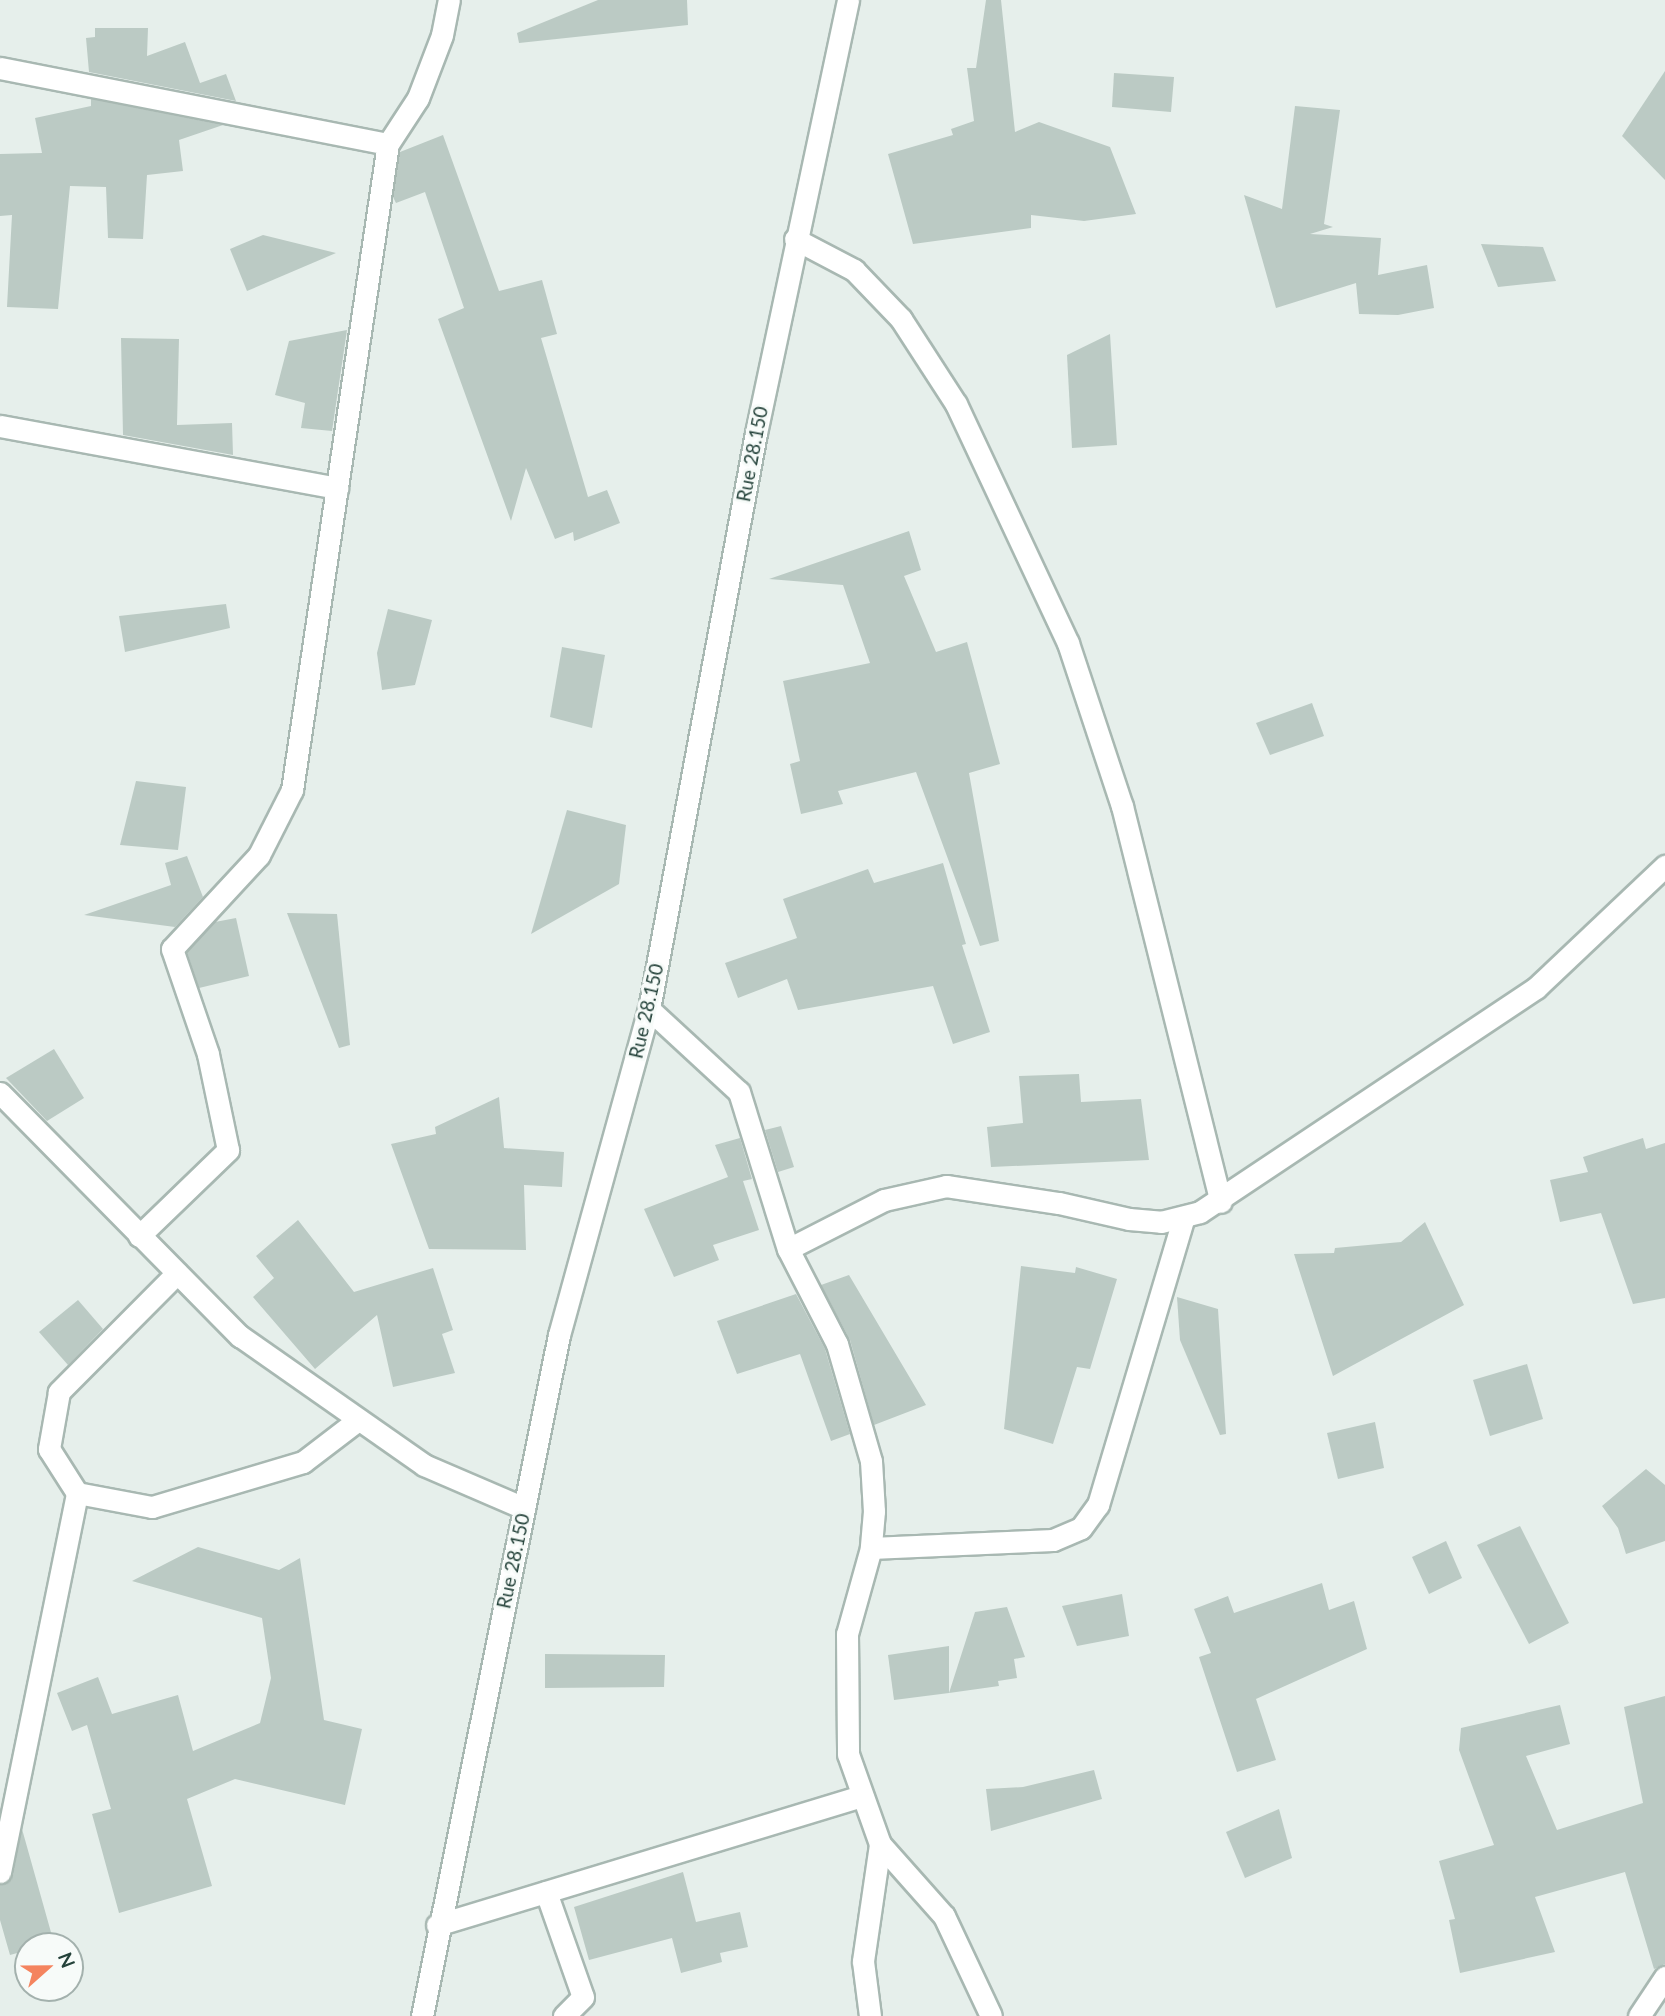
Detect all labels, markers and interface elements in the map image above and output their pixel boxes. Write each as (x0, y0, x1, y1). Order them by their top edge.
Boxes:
street label: Rue 28.150 (732, 404, 772, 504)
street label: Rue 28.150 (624, 961, 668, 1061)
street label: Rue 28.150 (492, 1511, 534, 1611)
north arrow (14, 1932, 84, 2002)
text: N (54, 1949, 81, 1971)

